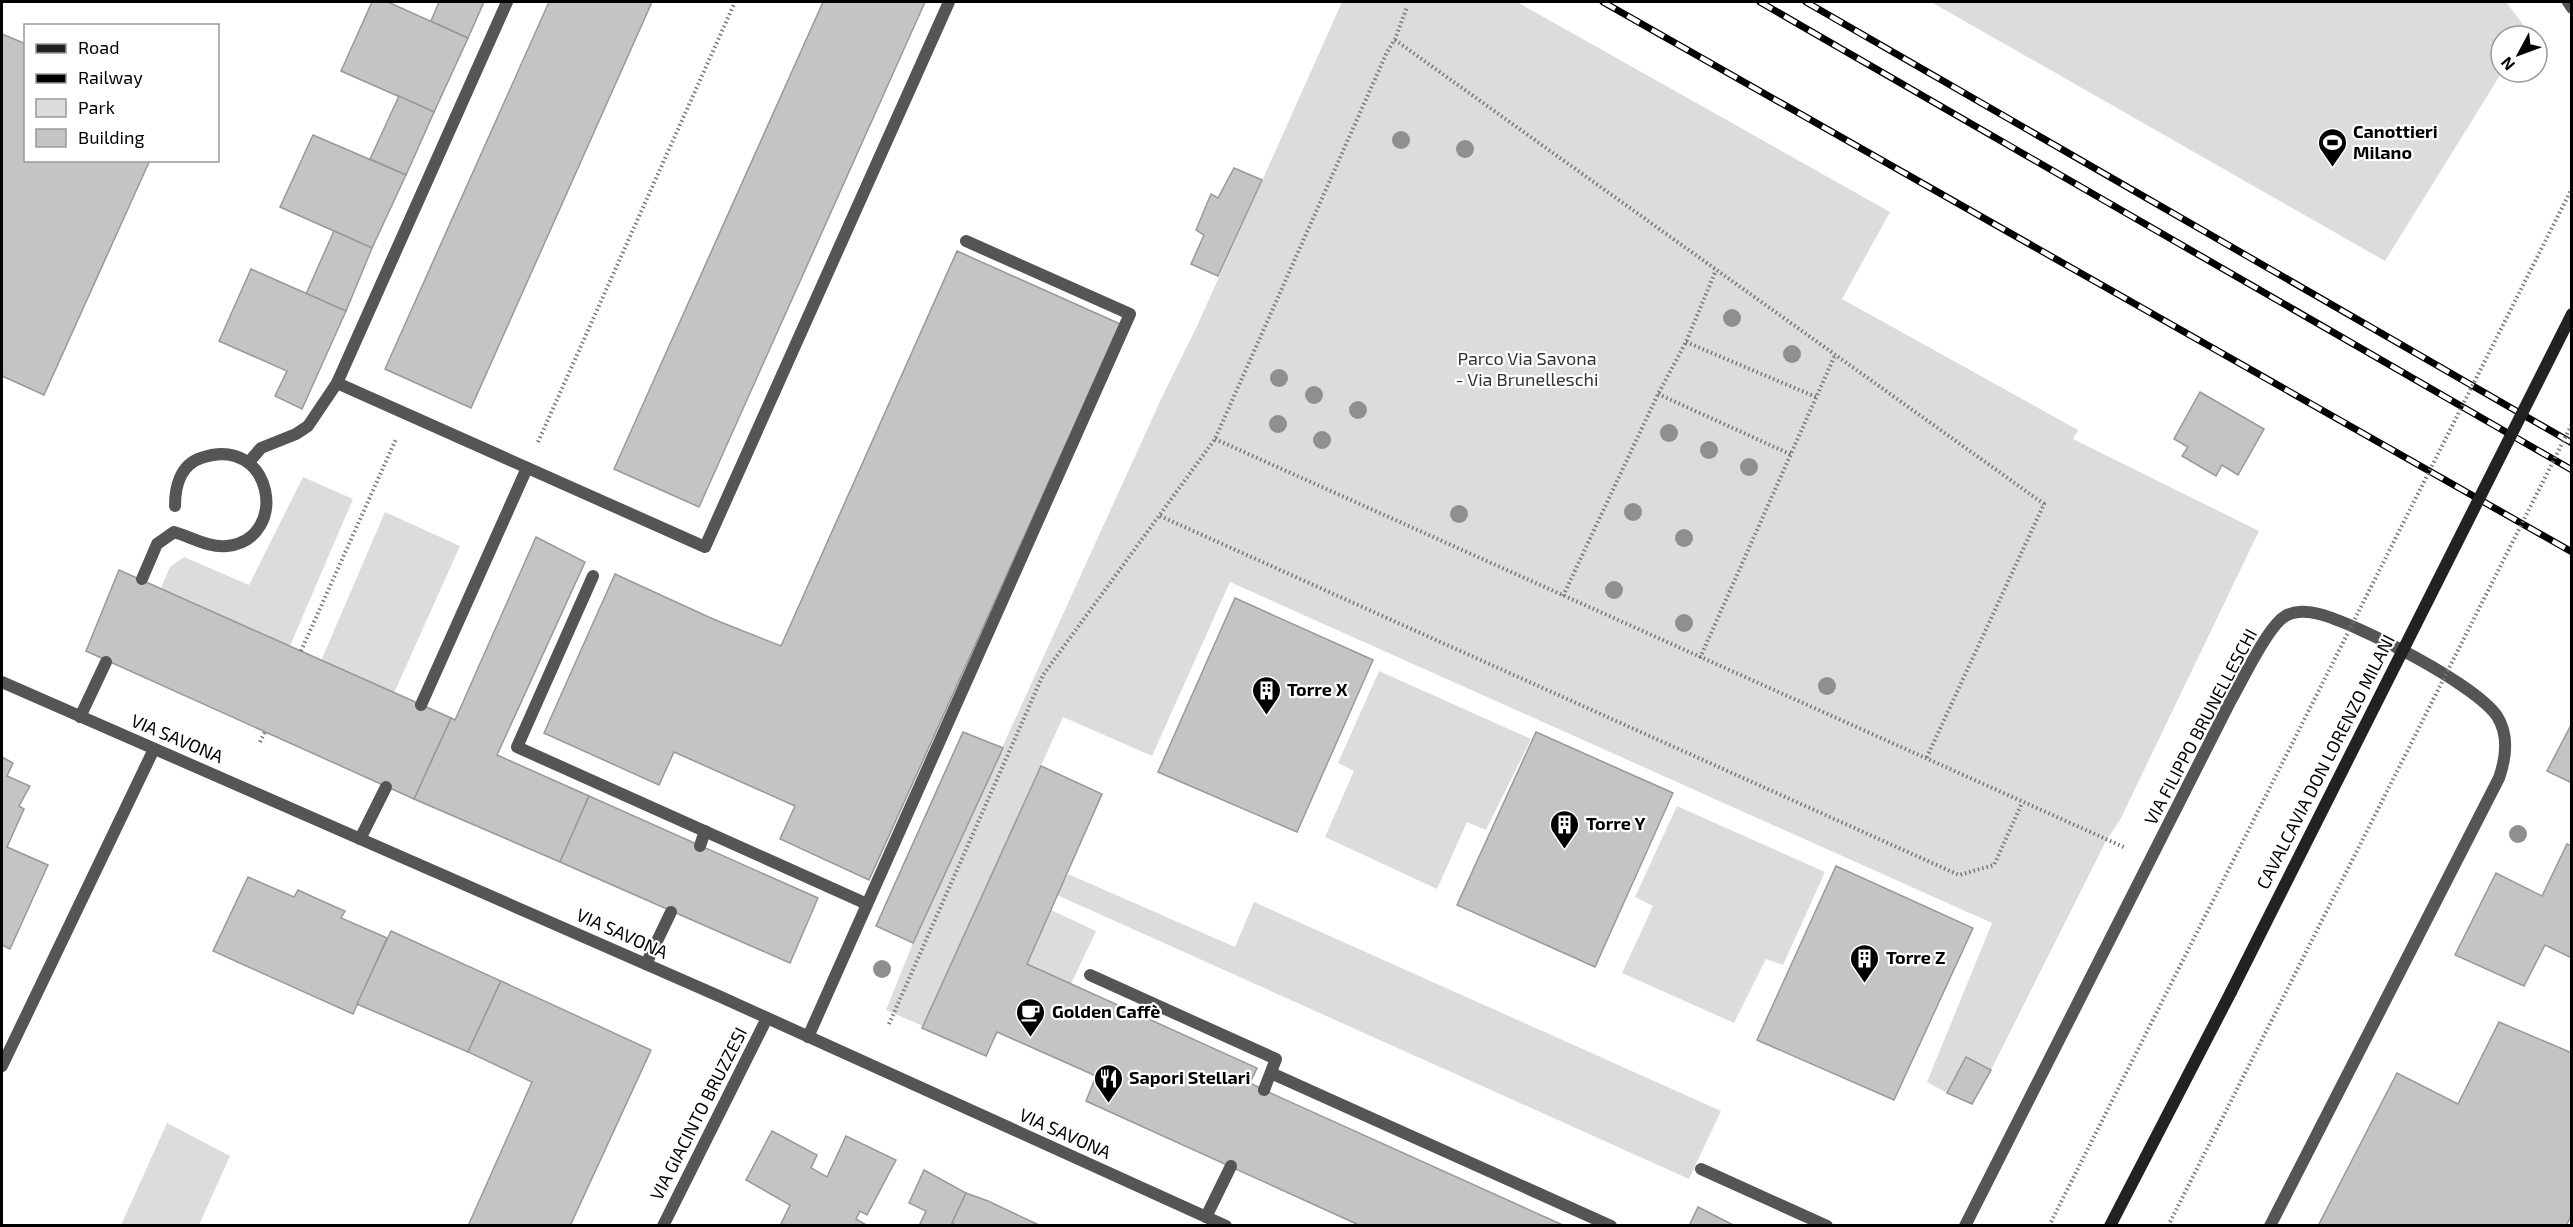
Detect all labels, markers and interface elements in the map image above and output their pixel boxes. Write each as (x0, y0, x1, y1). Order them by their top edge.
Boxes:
legend (24, 24, 219, 162)
north arrow (2489, 24, 2549, 84)
text: Road (78, 36, 119, 58)
text: N (2496, 54, 2518, 75)
text: Railway (78, 66, 143, 88)
text: Park (78, 96, 115, 118)
place label: Canottieri Milano (2353, 120, 2438, 163)
text: Building (78, 126, 145, 148)
sports icon: Canottieri Milano (2316, 126, 2348, 168)
park label: Parco Via Savona - Via Brunelleschi (1456, 347, 1598, 390)
street label: VIA FILIPPO BRUNELLESCHI (2139, 625, 2261, 828)
street label: CAVALCAVIA DON LORENZO MILANI (2251, 631, 2399, 892)
building icon: Torre X (1250, 674, 1282, 716)
place label: Torre X (1287, 678, 1348, 700)
street label: VIA SAVONA (128, 709, 227, 768)
building icon: Torre Y (1549, 808, 1581, 850)
place label: Torre Y (1586, 812, 1645, 834)
street label: VIA SAVONA (573, 903, 672, 963)
building icon: Torre Z (1849, 942, 1881, 984)
place label: Torre Z (1886, 946, 1945, 968)
cafe icon: Golden Caffè (1015, 996, 1047, 1038)
place label: Golden Caffè (1052, 1000, 1160, 1022)
street label: VIA GIACINTO BRUZZESI (645, 1023, 751, 1204)
restaurant icon: Sapori Stellari (1092, 1062, 1124, 1104)
place label: Sapori Stellari (1129, 1066, 1251, 1088)
street label: VIA SAVONA (1016, 1103, 1115, 1163)

